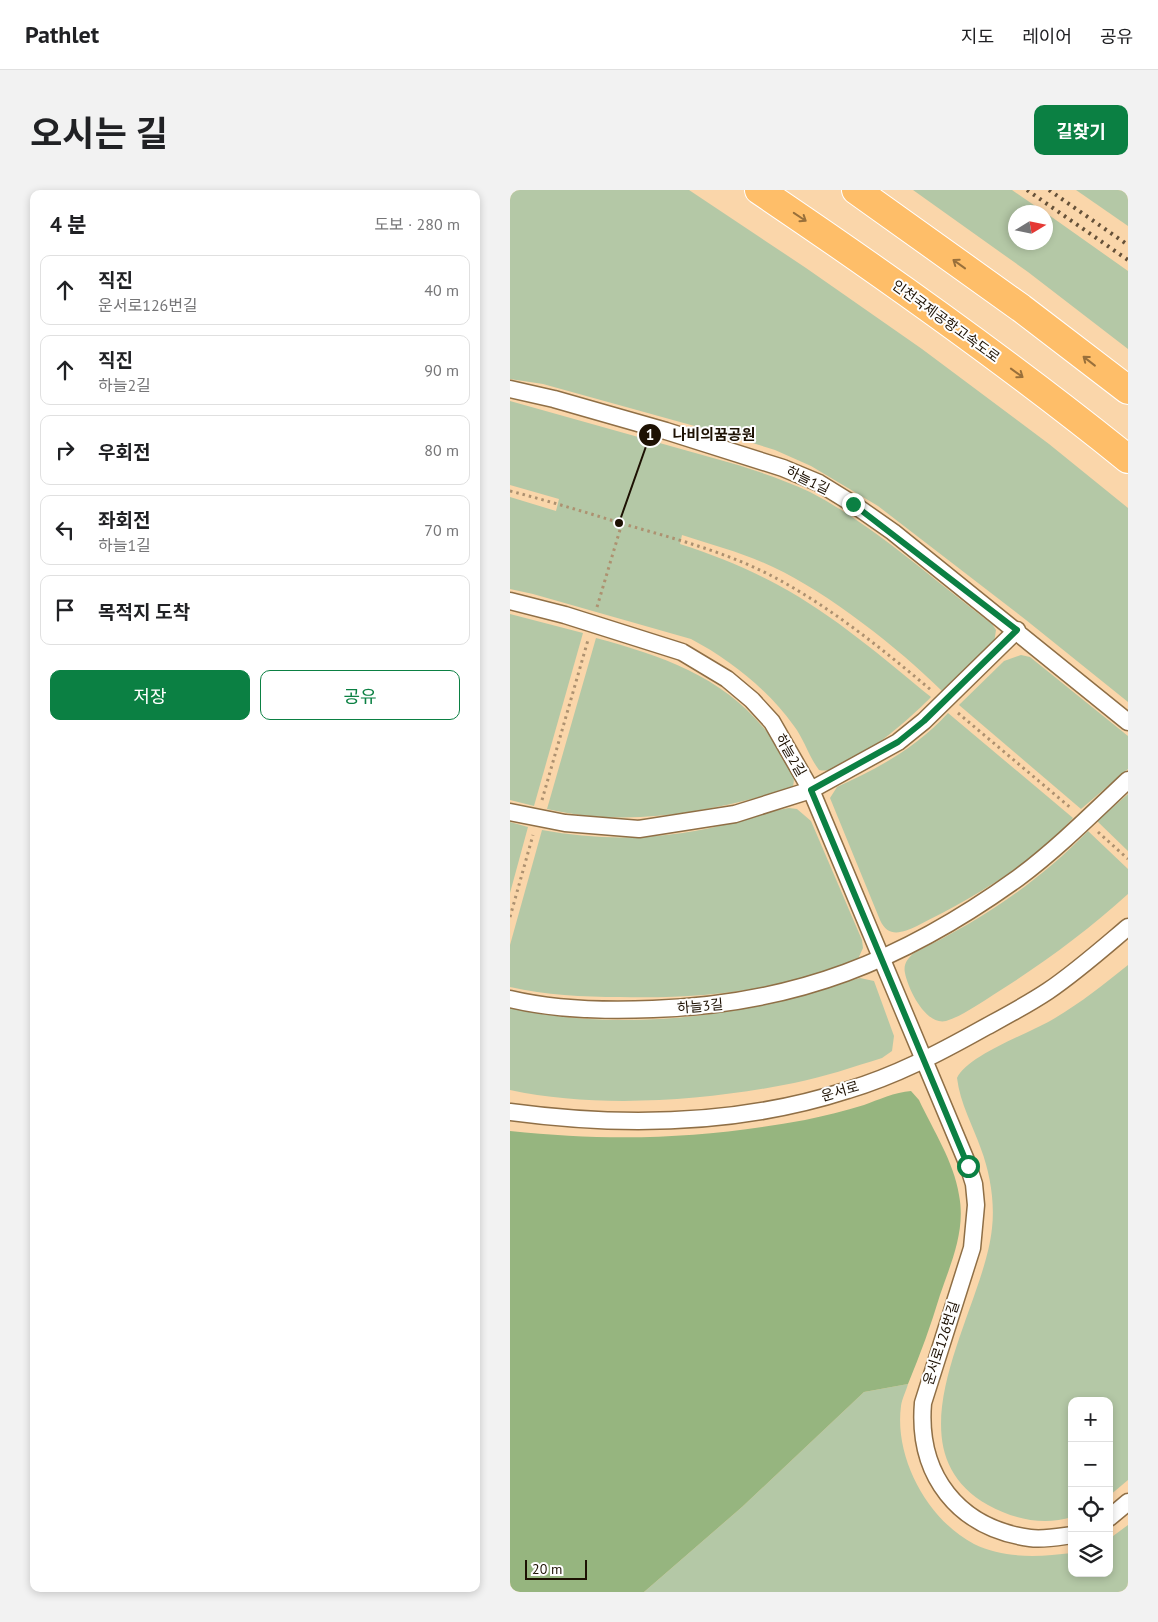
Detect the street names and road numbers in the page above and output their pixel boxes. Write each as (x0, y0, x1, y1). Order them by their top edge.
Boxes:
street label: 인천국제공항고속도로 (889, 276, 1003, 366)
street label: 하늘1길 (783, 462, 833, 498)
street label: 하늘2길 (772, 730, 810, 780)
street label: 하늘3길 (676, 995, 724, 1017)
street label: 운서로 (819, 1077, 861, 1105)
street label: 운서로126번길 (919, 1299, 963, 1387)

